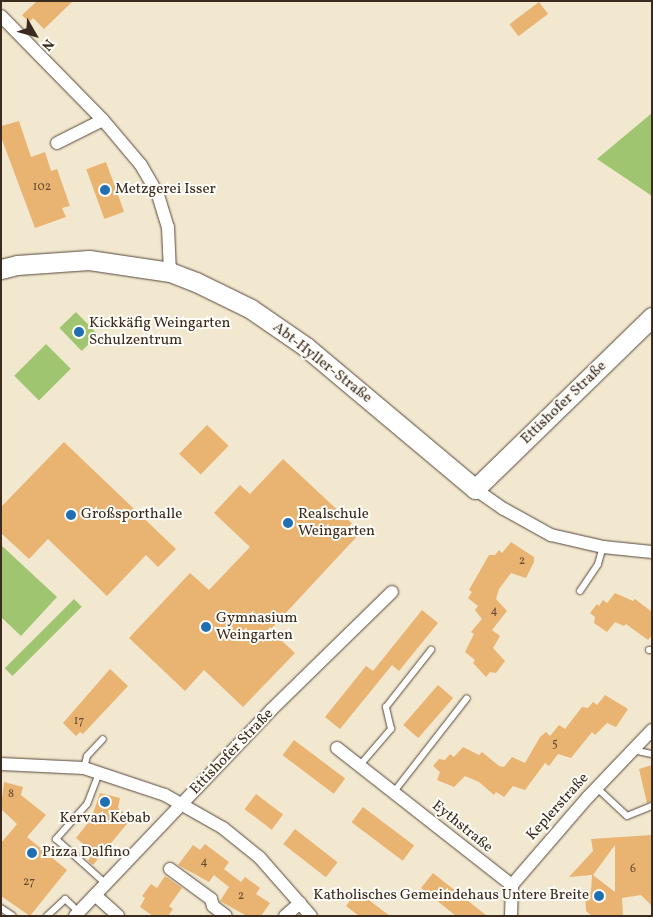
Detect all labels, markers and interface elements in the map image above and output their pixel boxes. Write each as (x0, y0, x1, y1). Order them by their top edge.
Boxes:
north arrow (10, 10, 60, 60)
text: N (37, 35, 58, 54)
house number: 102 (33, 181, 51, 195)
place label: Metzgerei Isser (115, 181, 216, 199)
marker: Metzgerei Isser (99, 184, 111, 196)
place label: Kickkäfig Weingarten Schulzentrum (89, 314, 231, 349)
street label: Abt-Hyller-Straße (269, 319, 375, 407)
marker: Kickkäfig Weingarten Schulzentrum (73, 326, 85, 338)
street label: Ettishofer Straße (517, 358, 611, 448)
place label: Realschule Weingarten (298, 505, 375, 540)
place label: Großsporthalle (81, 506, 182, 524)
marker: Großsporthalle (65, 509, 77, 521)
marker: Realschule Weingarten (282, 517, 294, 529)
house number: 2 (519, 555, 525, 569)
house number: 4 (490, 605, 498, 619)
place label: Gymnasium Weingarten (216, 609, 297, 644)
marker: Gymnasium Weingarten (200, 621, 212, 633)
street label: Ettishofer Straße (187, 705, 277, 799)
house number: 17 (74, 715, 84, 729)
house number: 5 (552, 738, 558, 752)
street label: Keplerstraße (523, 770, 593, 844)
house number: 8 (8, 788, 14, 802)
marker: Kervan Kebab (99, 796, 111, 808)
street label: Eythstraße (428, 797, 496, 857)
place label: Kervan Kebab (60, 810, 150, 828)
place label: Pizza Dalfino (42, 844, 130, 862)
marker: Pizza Dalfino (26, 847, 38, 859)
house number: 4 (200, 856, 208, 870)
house number: 6 (630, 863, 636, 877)
house number: 27 (23, 876, 35, 890)
place label: Katholisches Gemeindehaus Untere Breite (313, 887, 589, 905)
house number: 2 (238, 890, 244, 904)
marker: Katholisches Gemeindehaus Untere Breite (593, 890, 605, 902)

